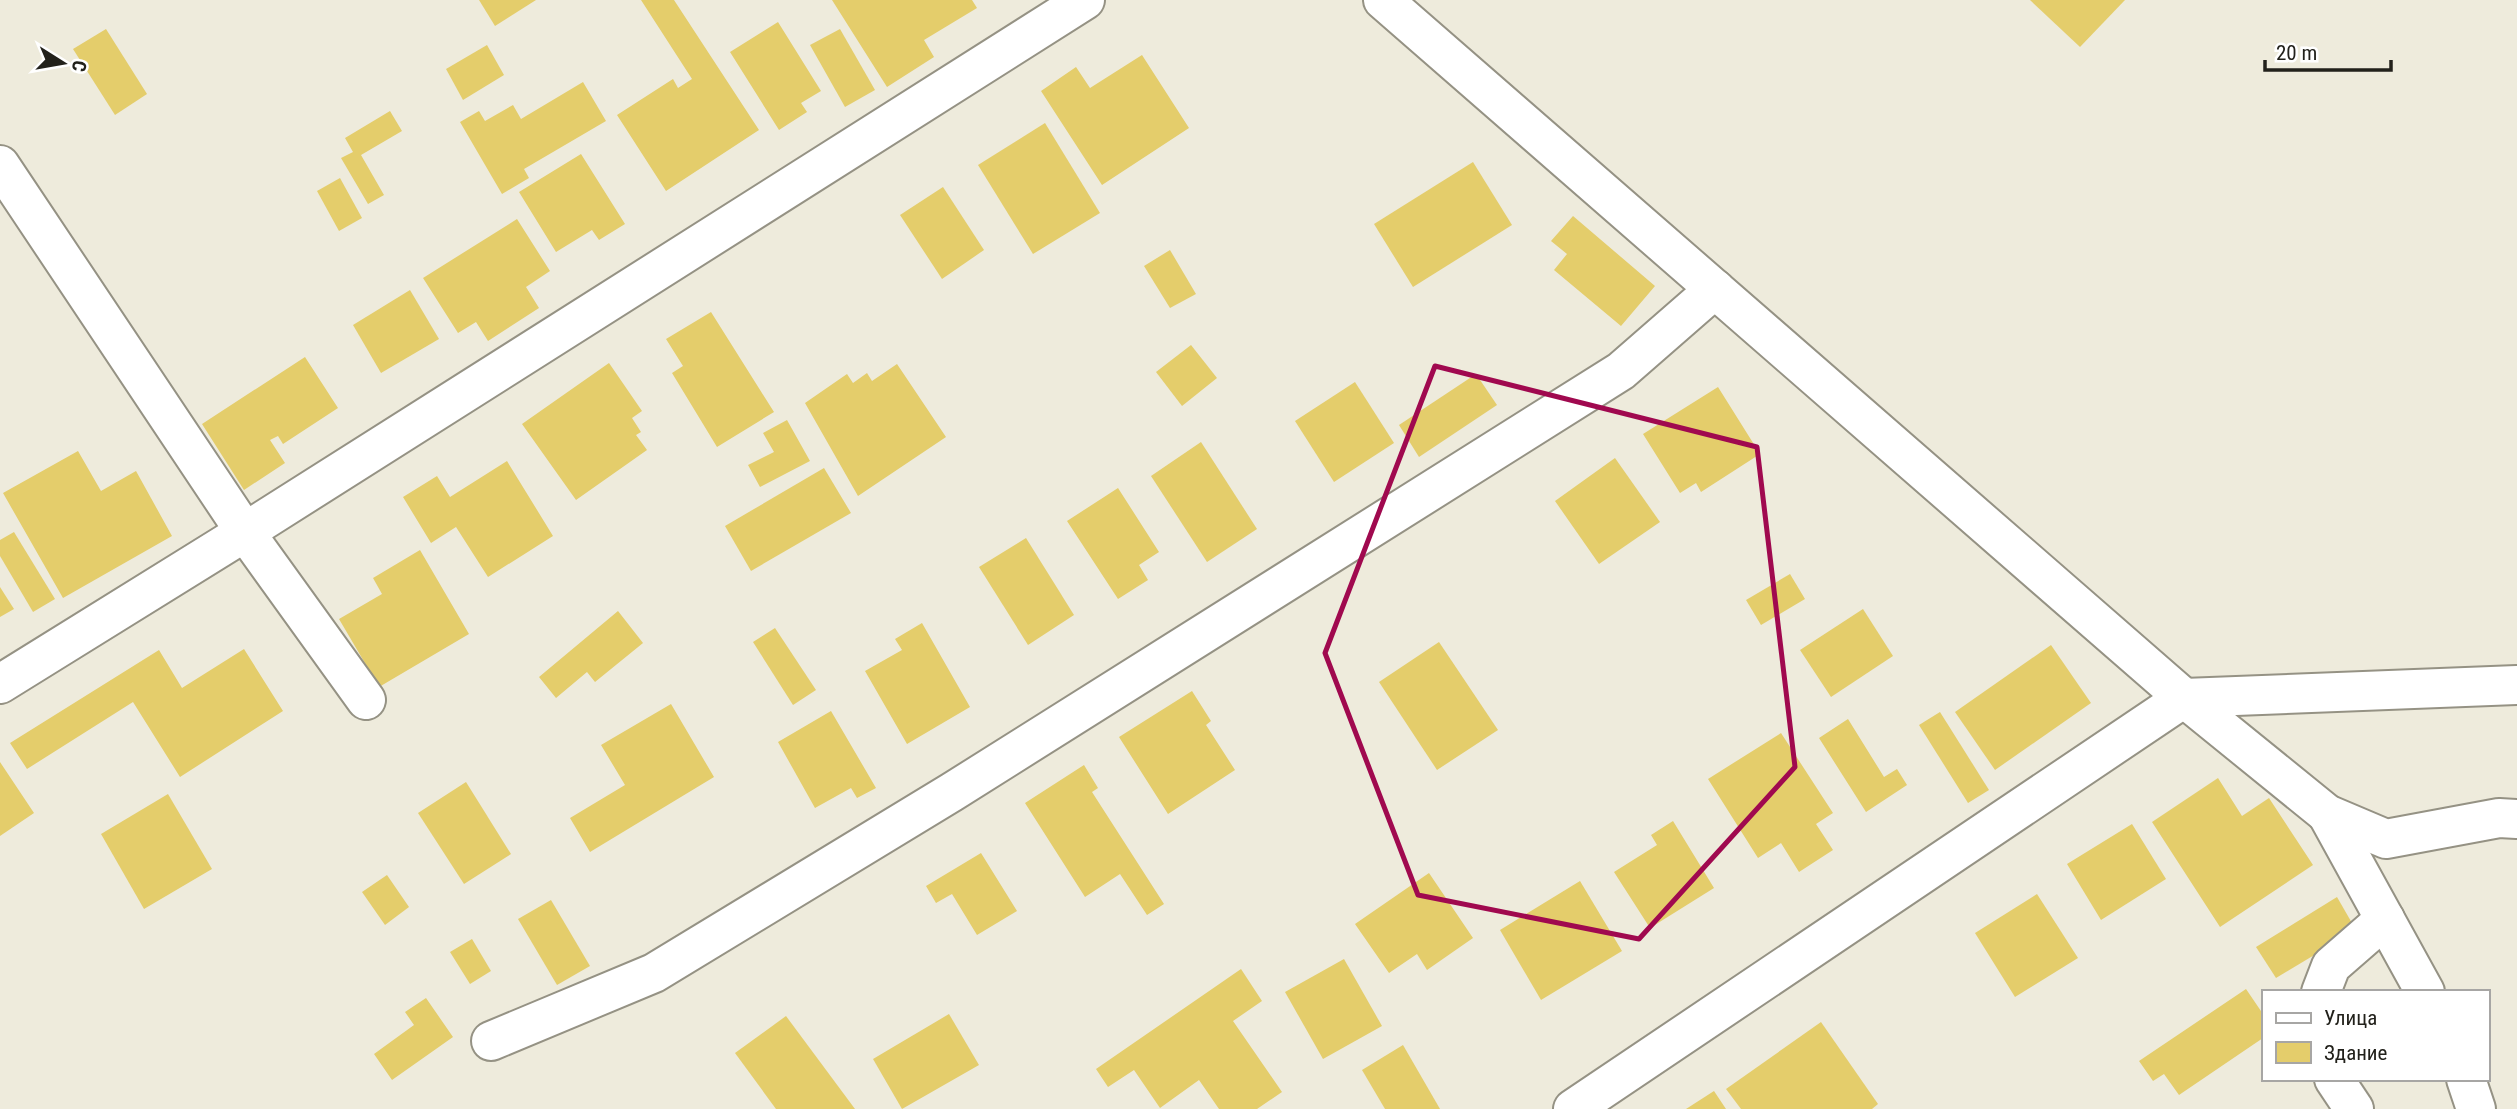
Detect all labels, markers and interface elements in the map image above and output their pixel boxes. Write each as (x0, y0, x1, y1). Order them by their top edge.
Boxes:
north arrow (28, 28, 98, 98)
scale bar (2265, 28, 2391, 72)
text: 20 m (2276, 41, 2317, 65)
text: С (67, 59, 92, 74)
legend (2262, 990, 2489, 1081)
text: Улица (2324, 1006, 2377, 1030)
text: Здание (2324, 1041, 2388, 1065)

